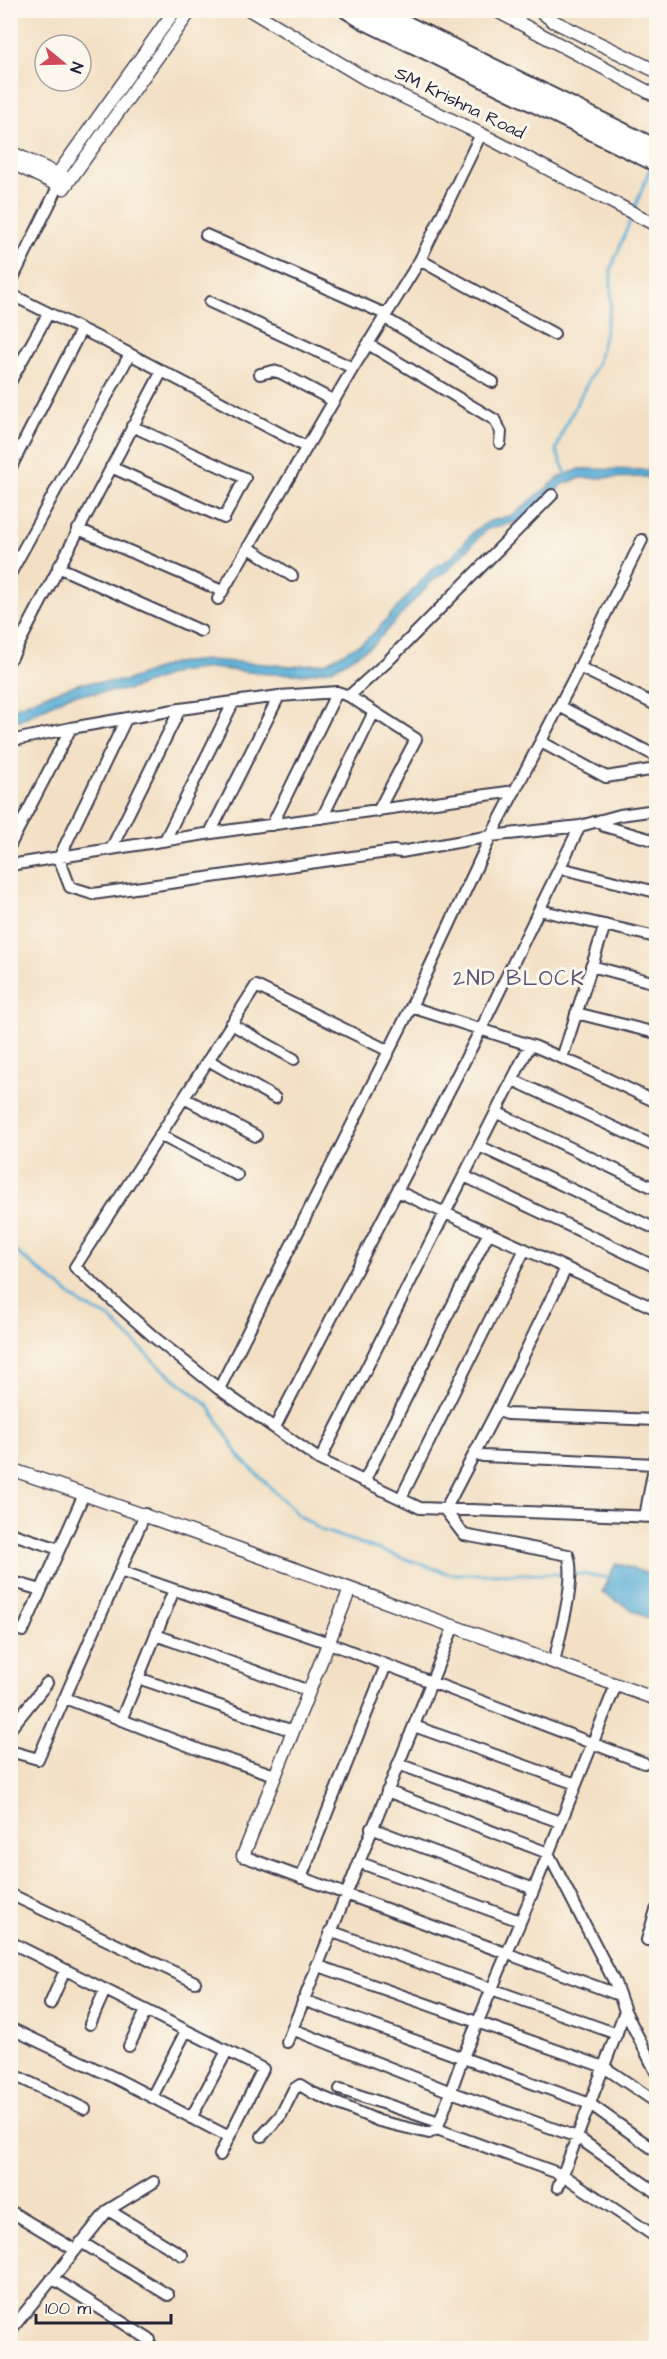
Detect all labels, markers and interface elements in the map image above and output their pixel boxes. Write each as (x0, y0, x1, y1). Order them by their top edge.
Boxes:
north arrow (33, 33, 93, 93)
text: N (64, 59, 88, 76)
street label: SM Krishna Road (391, 61, 529, 145)
district label: 2ND BLOCK (453, 964, 585, 993)
scale bar (36, 2287, 171, 2325)
text: 100 m (45, 2296, 91, 2321)

